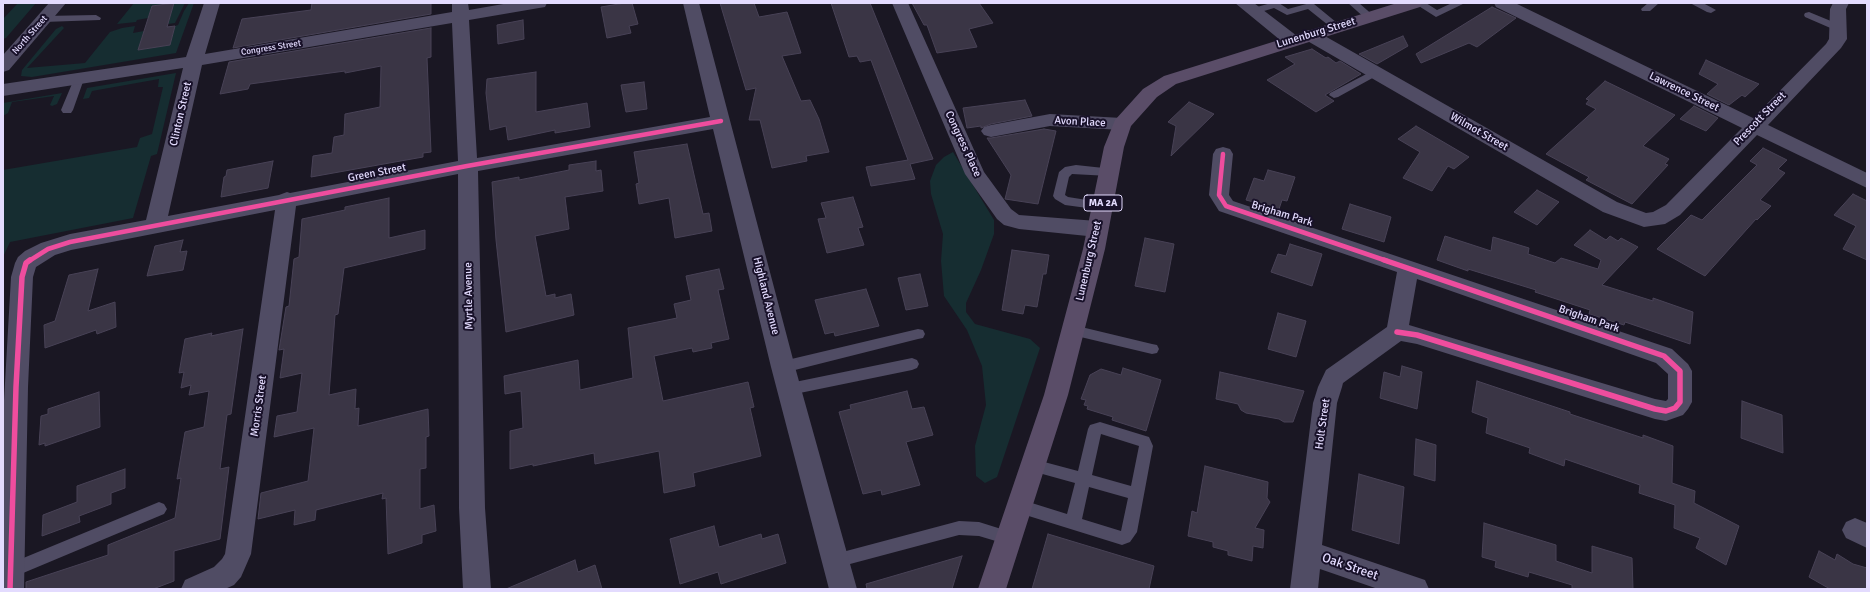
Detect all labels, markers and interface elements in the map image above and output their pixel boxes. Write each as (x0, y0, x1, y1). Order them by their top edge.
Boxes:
street label: North Street (10, 13, 50, 57)
street label: Lunenburg Street (1275, 15, 1357, 51)
street label: Congress Street (240, 38, 302, 58)
street label: Lawrence Street (1647, 69, 1721, 115)
street label: Clinton Street (167, 81, 195, 147)
street label: Prescott Street (1731, 89, 1789, 149)
street label: Congress Place (942, 109, 984, 179)
street label: Wilmot Street (1448, 110, 1510, 154)
street label: Avon Place (1054, 114, 1106, 130)
street label: Green Street (347, 161, 407, 185)
road number: MA 2A (1084, 195, 1122, 211)
street label: Brigham Park (1250, 198, 1314, 230)
street label: Lunenburg Street (1073, 220, 1105, 302)
street label: Highland Avenue (750, 256, 782, 336)
street label: Myrtle Avenue (462, 262, 476, 330)
street label: Brigham Park (1557, 302, 1621, 336)
street label: Morris Street (248, 375, 270, 437)
street label: Holt Street (1313, 398, 1333, 450)
street label: Oak Street (1320, 550, 1380, 584)

